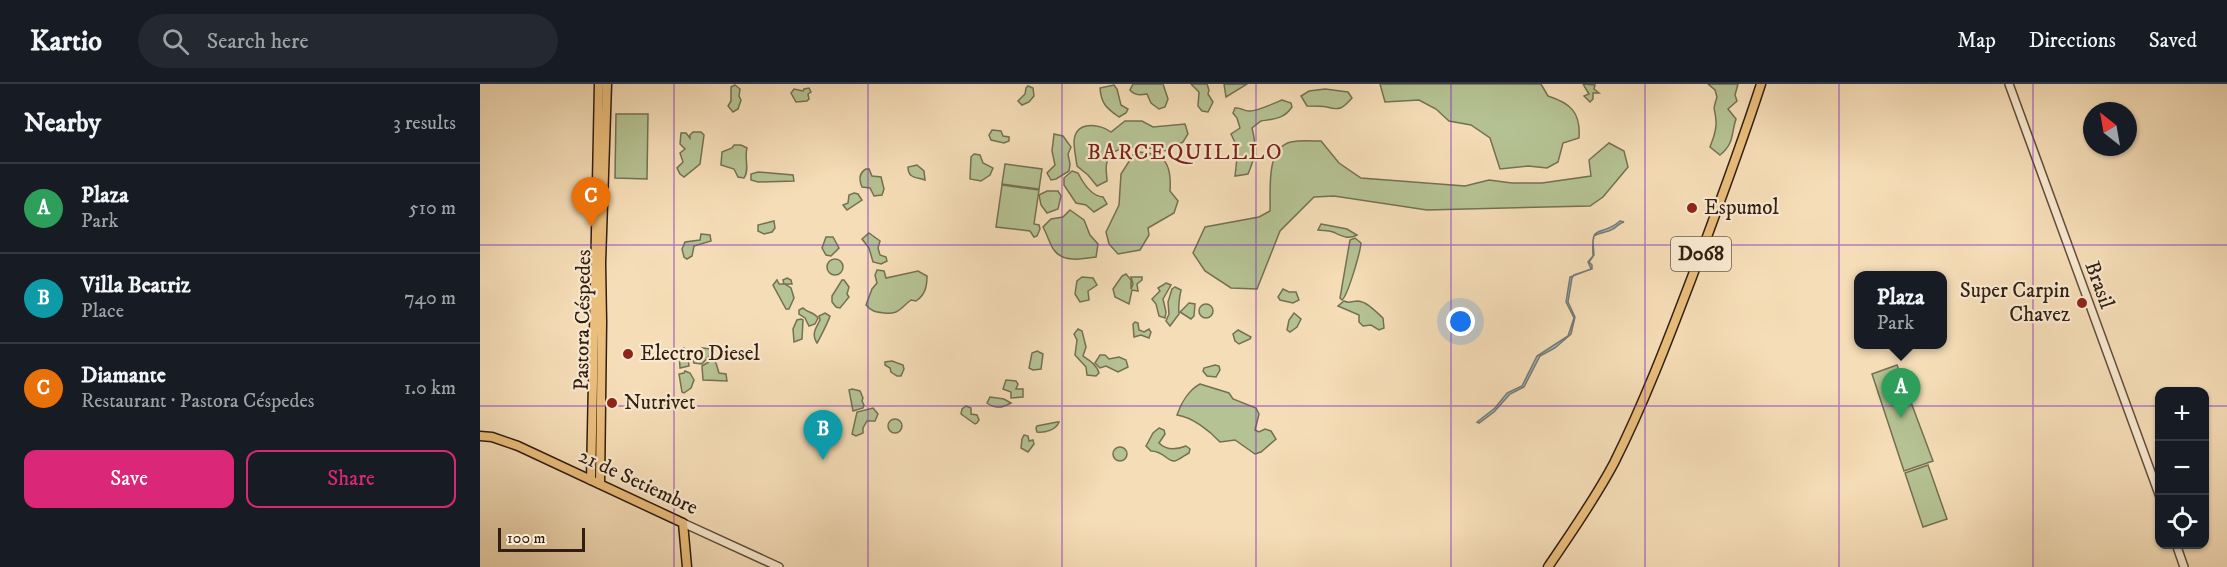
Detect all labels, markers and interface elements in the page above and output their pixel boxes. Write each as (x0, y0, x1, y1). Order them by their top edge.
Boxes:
search box (138, 14, 558, 68)
text: Kartio (30, 24, 102, 59)
icon: search (159, 25, 192, 58)
text: Search here (207, 28, 309, 55)
text: Map (1957, 28, 1996, 54)
text: Directions (2029, 28, 2116, 54)
text: Saved (2149, 28, 2197, 54)
north arrow (2083, 102, 2137, 156)
text: Nearby (24, 107, 101, 140)
text: 3 results (393, 111, 456, 136)
district label: BARCEQUILLLO (1087, 139, 1283, 166)
pin: C (572, 178, 610, 227)
text: Plaza (81, 182, 129, 209)
place label: Espumol (1704, 195, 1779, 221)
text: A (37, 196, 50, 221)
text: 510 m (409, 196, 456, 221)
marker: Espumol (1685, 201, 1699, 215)
text: Park (81, 209, 118, 234)
road number: D068 (1671, 237, 1731, 271)
street label: Pastora Céspedes (569, 249, 597, 391)
street label: Brasil (2078, 258, 2120, 313)
popup (1854, 271, 1947, 349)
text: Villa Beatriz (81, 272, 191, 299)
place label: Super Carpin Chavez (1960, 278, 2070, 328)
text: Plaza (1877, 284, 1924, 311)
text: B (37, 286, 50, 311)
text: 740 m (404, 286, 456, 311)
marker: Super Carpin Chavez (2075, 296, 2089, 310)
text: Place (81, 299, 124, 324)
your location (1446, 307, 1475, 336)
text: Park (1877, 311, 1914, 336)
place label: Electro Diesel (640, 341, 761, 367)
marker: Electro Diesel (621, 347, 635, 361)
text: Diamante (81, 362, 166, 389)
pin: A (1882, 368, 1920, 418)
text: C (37, 376, 50, 401)
text: 1.0 km (404, 376, 456, 401)
map controls (2155, 387, 2209, 549)
button: + (2155, 387, 2209, 441)
text: Restaurant · Pastora Céspedes (81, 389, 314, 414)
place label: Nutrivet (624, 390, 696, 416)
marker: Nutrivet (605, 396, 619, 410)
pin: B (804, 410, 842, 460)
button: − (2155, 441, 2209, 495)
street label: 21 de Setiembre (574, 443, 702, 521)
button: Save (24, 450, 234, 508)
button: Share (246, 450, 456, 508)
button: locate (2155, 495, 2209, 549)
scale bar (498, 525, 585, 552)
text: 100 m (507, 528, 546, 548)

